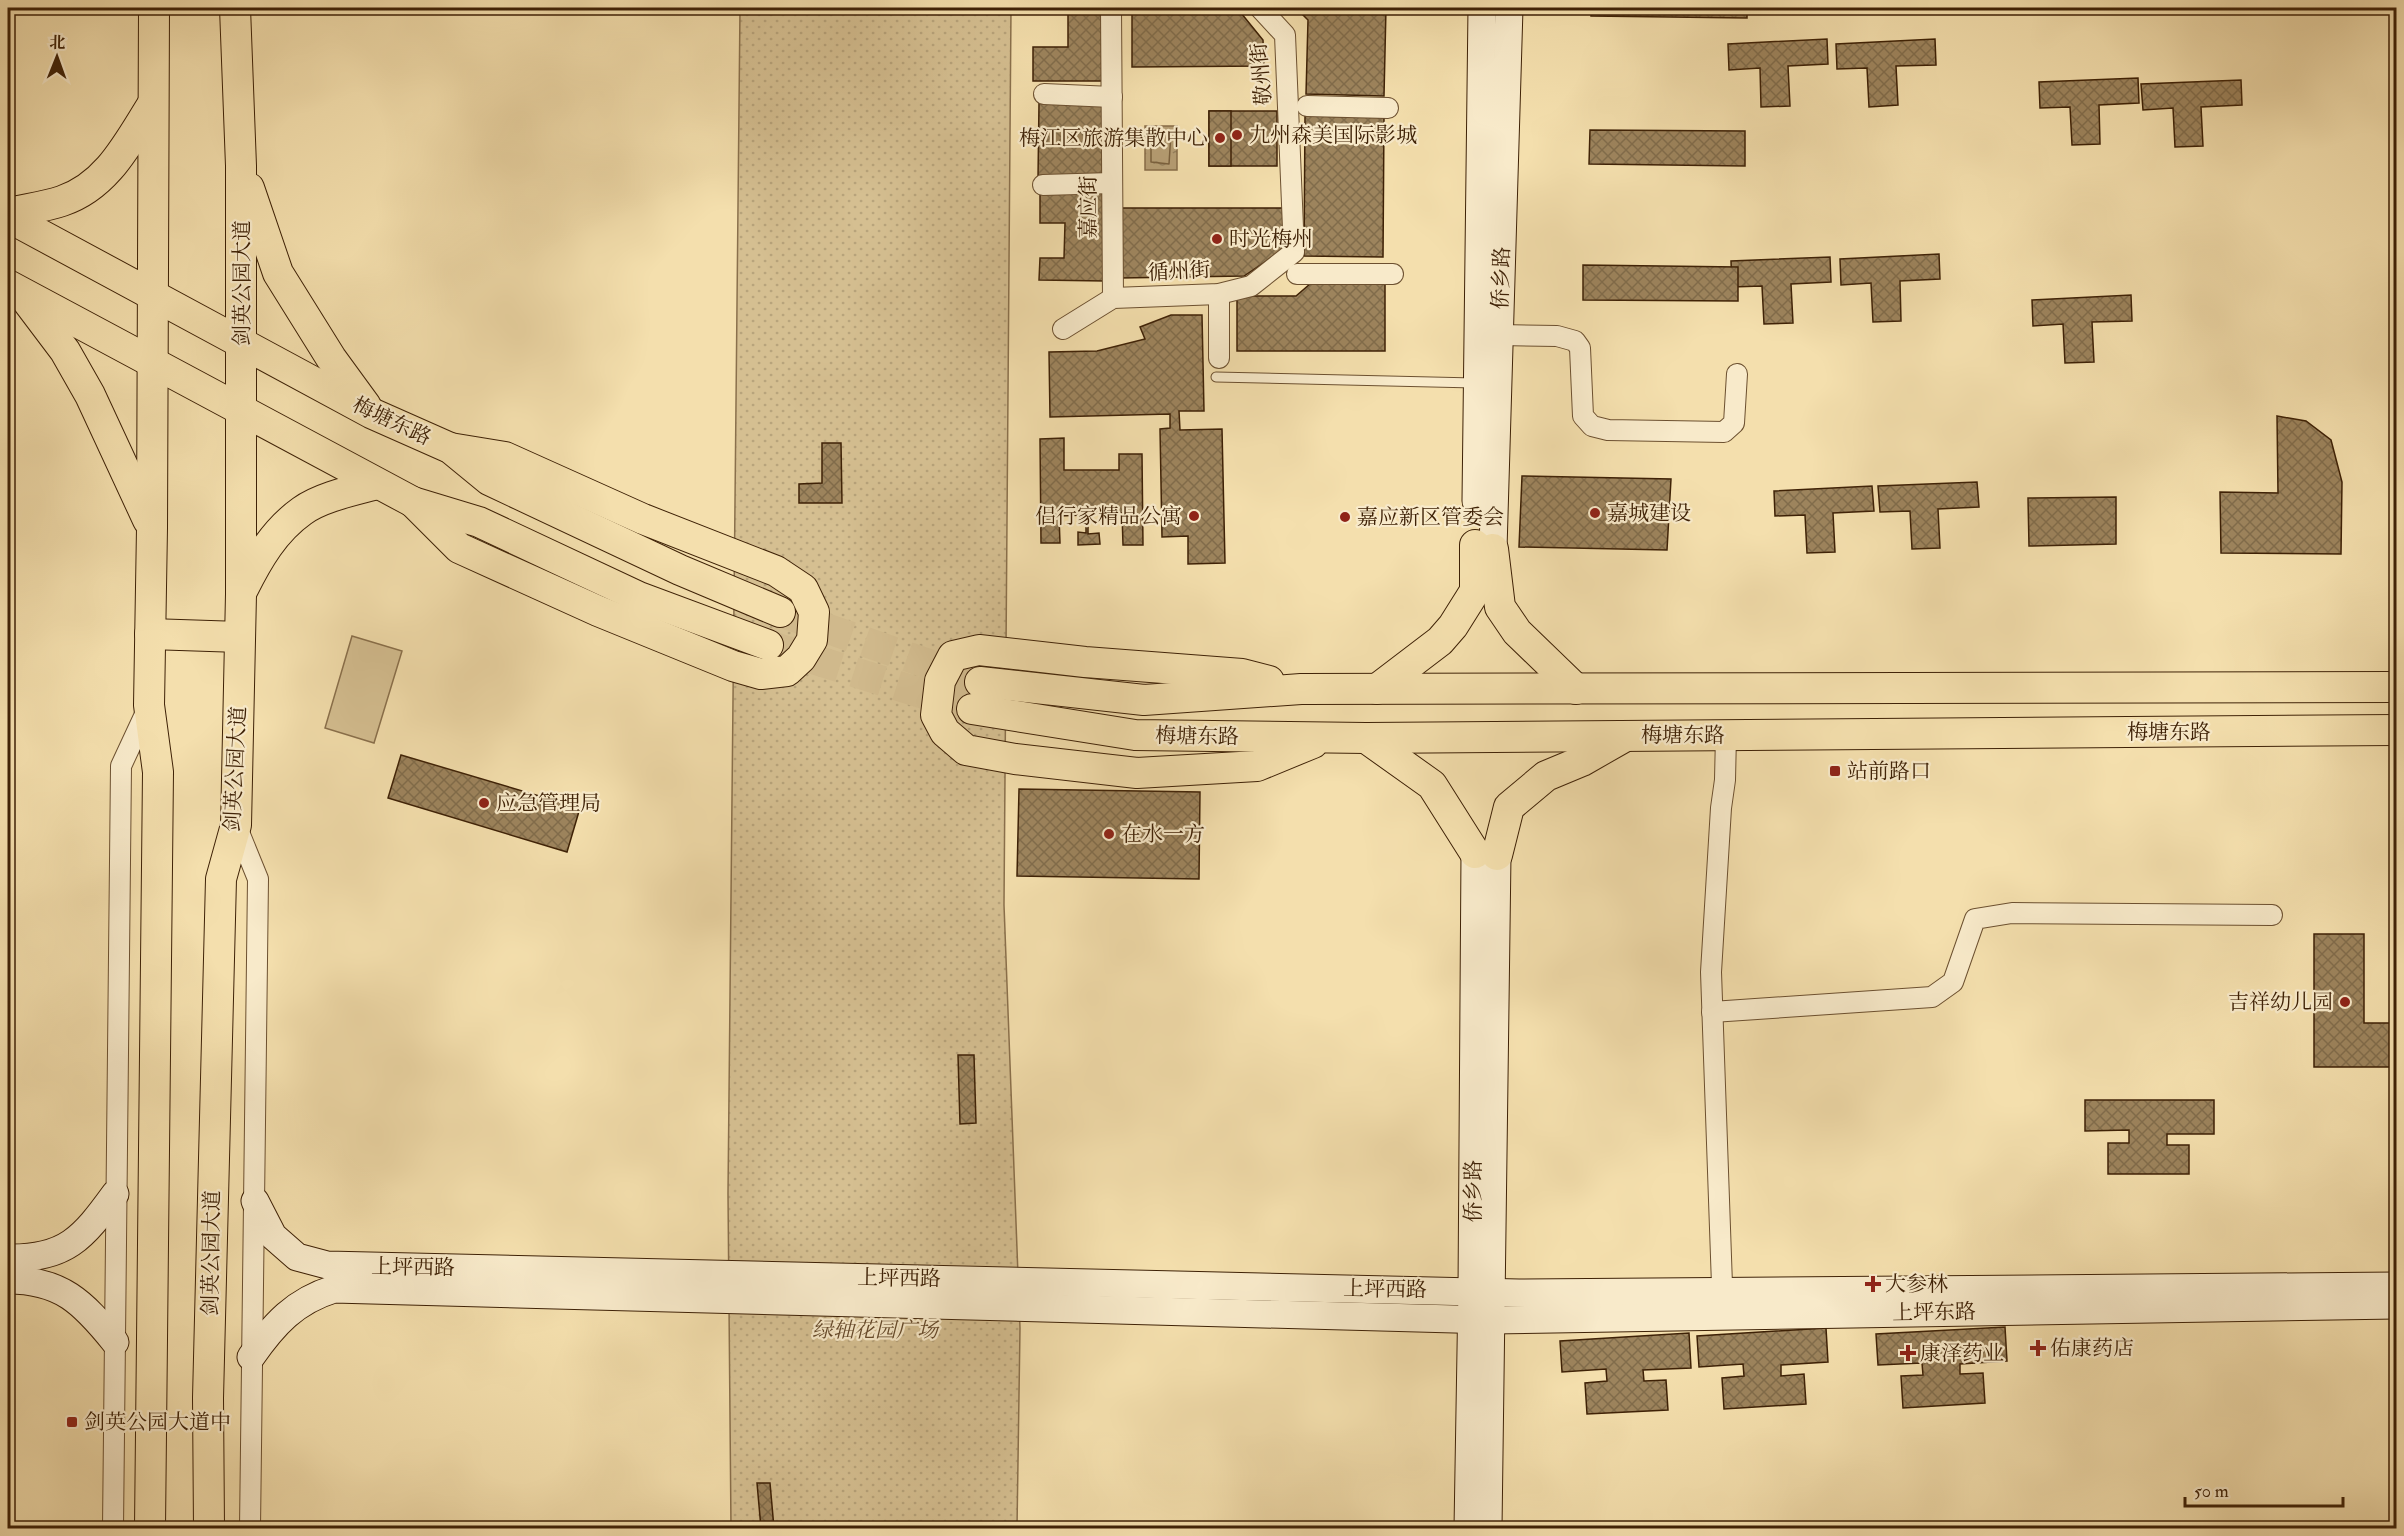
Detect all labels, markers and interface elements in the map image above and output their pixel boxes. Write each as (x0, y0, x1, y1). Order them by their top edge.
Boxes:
north arrow (27, 27, 87, 87)
text: 北 (49, 33, 65, 53)
street label: 敬州街 (1245, 41, 1278, 107)
place label: 九州森美国际影城 (1249, 122, 1417, 149)
place label: 梅江区旅游集散中心 (1019, 125, 1208, 152)
marker: 九州森美国际影城 (1230, 128, 1244, 142)
marker: 梅江区旅游集散中心 (1213, 131, 1227, 145)
street label: 嘉应街 (1075, 176, 1102, 239)
street label: 剑英公园大道 (229, 220, 256, 346)
place label: 时光梅州 (1229, 226, 1313, 253)
marker: 时光梅州 (1210, 232, 1224, 246)
street label: 侨乡路 (1487, 246, 1516, 310)
street label: 循州街 (1147, 256, 1211, 287)
street label: 梅塘东路 (348, 391, 436, 451)
place label: 嘉城建设 (1607, 500, 1691, 527)
place label: 侣行家精品公寓 (1035, 503, 1182, 530)
place label: 嘉应新区管委会 (1357, 504, 1504, 531)
marker: 嘉城建设 (1588, 506, 1602, 520)
marker: 侣行家精品公寓 (1187, 509, 1201, 523)
marker: 嘉应新区管委会 (1338, 510, 1352, 524)
street label: 剑英公园大道 (219, 705, 252, 833)
street label: 梅塘东路 (2127, 719, 2211, 746)
street label: 梅塘东路 (1155, 722, 1239, 751)
street label: 梅塘东路 (1641, 722, 1725, 749)
place label: 站前路口 (1847, 758, 1931, 785)
marker: 站前路口 (1828, 764, 1842, 778)
place label: 应急管理局 (496, 790, 601, 817)
marker: 应急管理局 (477, 796, 491, 810)
place label: 在水一方 (1121, 821, 1205, 848)
marker: 在水一方 (1102, 827, 1116, 841)
place label: 吉祥幼儿园 (2228, 989, 2333, 1016)
marker: 吉祥幼儿园 (2338, 995, 2352, 1009)
street label: 侨乡路 (1460, 1160, 1487, 1223)
street label: 剑英公园大道 (197, 1190, 226, 1316)
street label: 上坪西路 (371, 1253, 455, 1282)
street label: 上坪西路 (857, 1264, 941, 1293)
place label: 大参林 (1885, 1271, 1948, 1298)
street label: 上坪西路 (1343, 1275, 1427, 1304)
marker: 大参林 (1866, 1277, 1880, 1291)
street label: 上坪东路 (1892, 1298, 1976, 1327)
park label: 绿轴花园广场 (812, 1317, 940, 1344)
place label: 佑康药店 (2050, 1335, 2134, 1362)
place label: 康泽药业 (1920, 1340, 2004, 1367)
marker: 佑康药店 (2031, 1341, 2045, 1355)
marker: 康泽药业 (1901, 1346, 1915, 1360)
place label: 剑英公园大道中 (84, 1409, 231, 1436)
marker: 剑英公园大道中 (65, 1415, 79, 1429)
scale bar (2185, 1470, 2342, 1508)
text: 50 m (2194, 1480, 2229, 1503)

